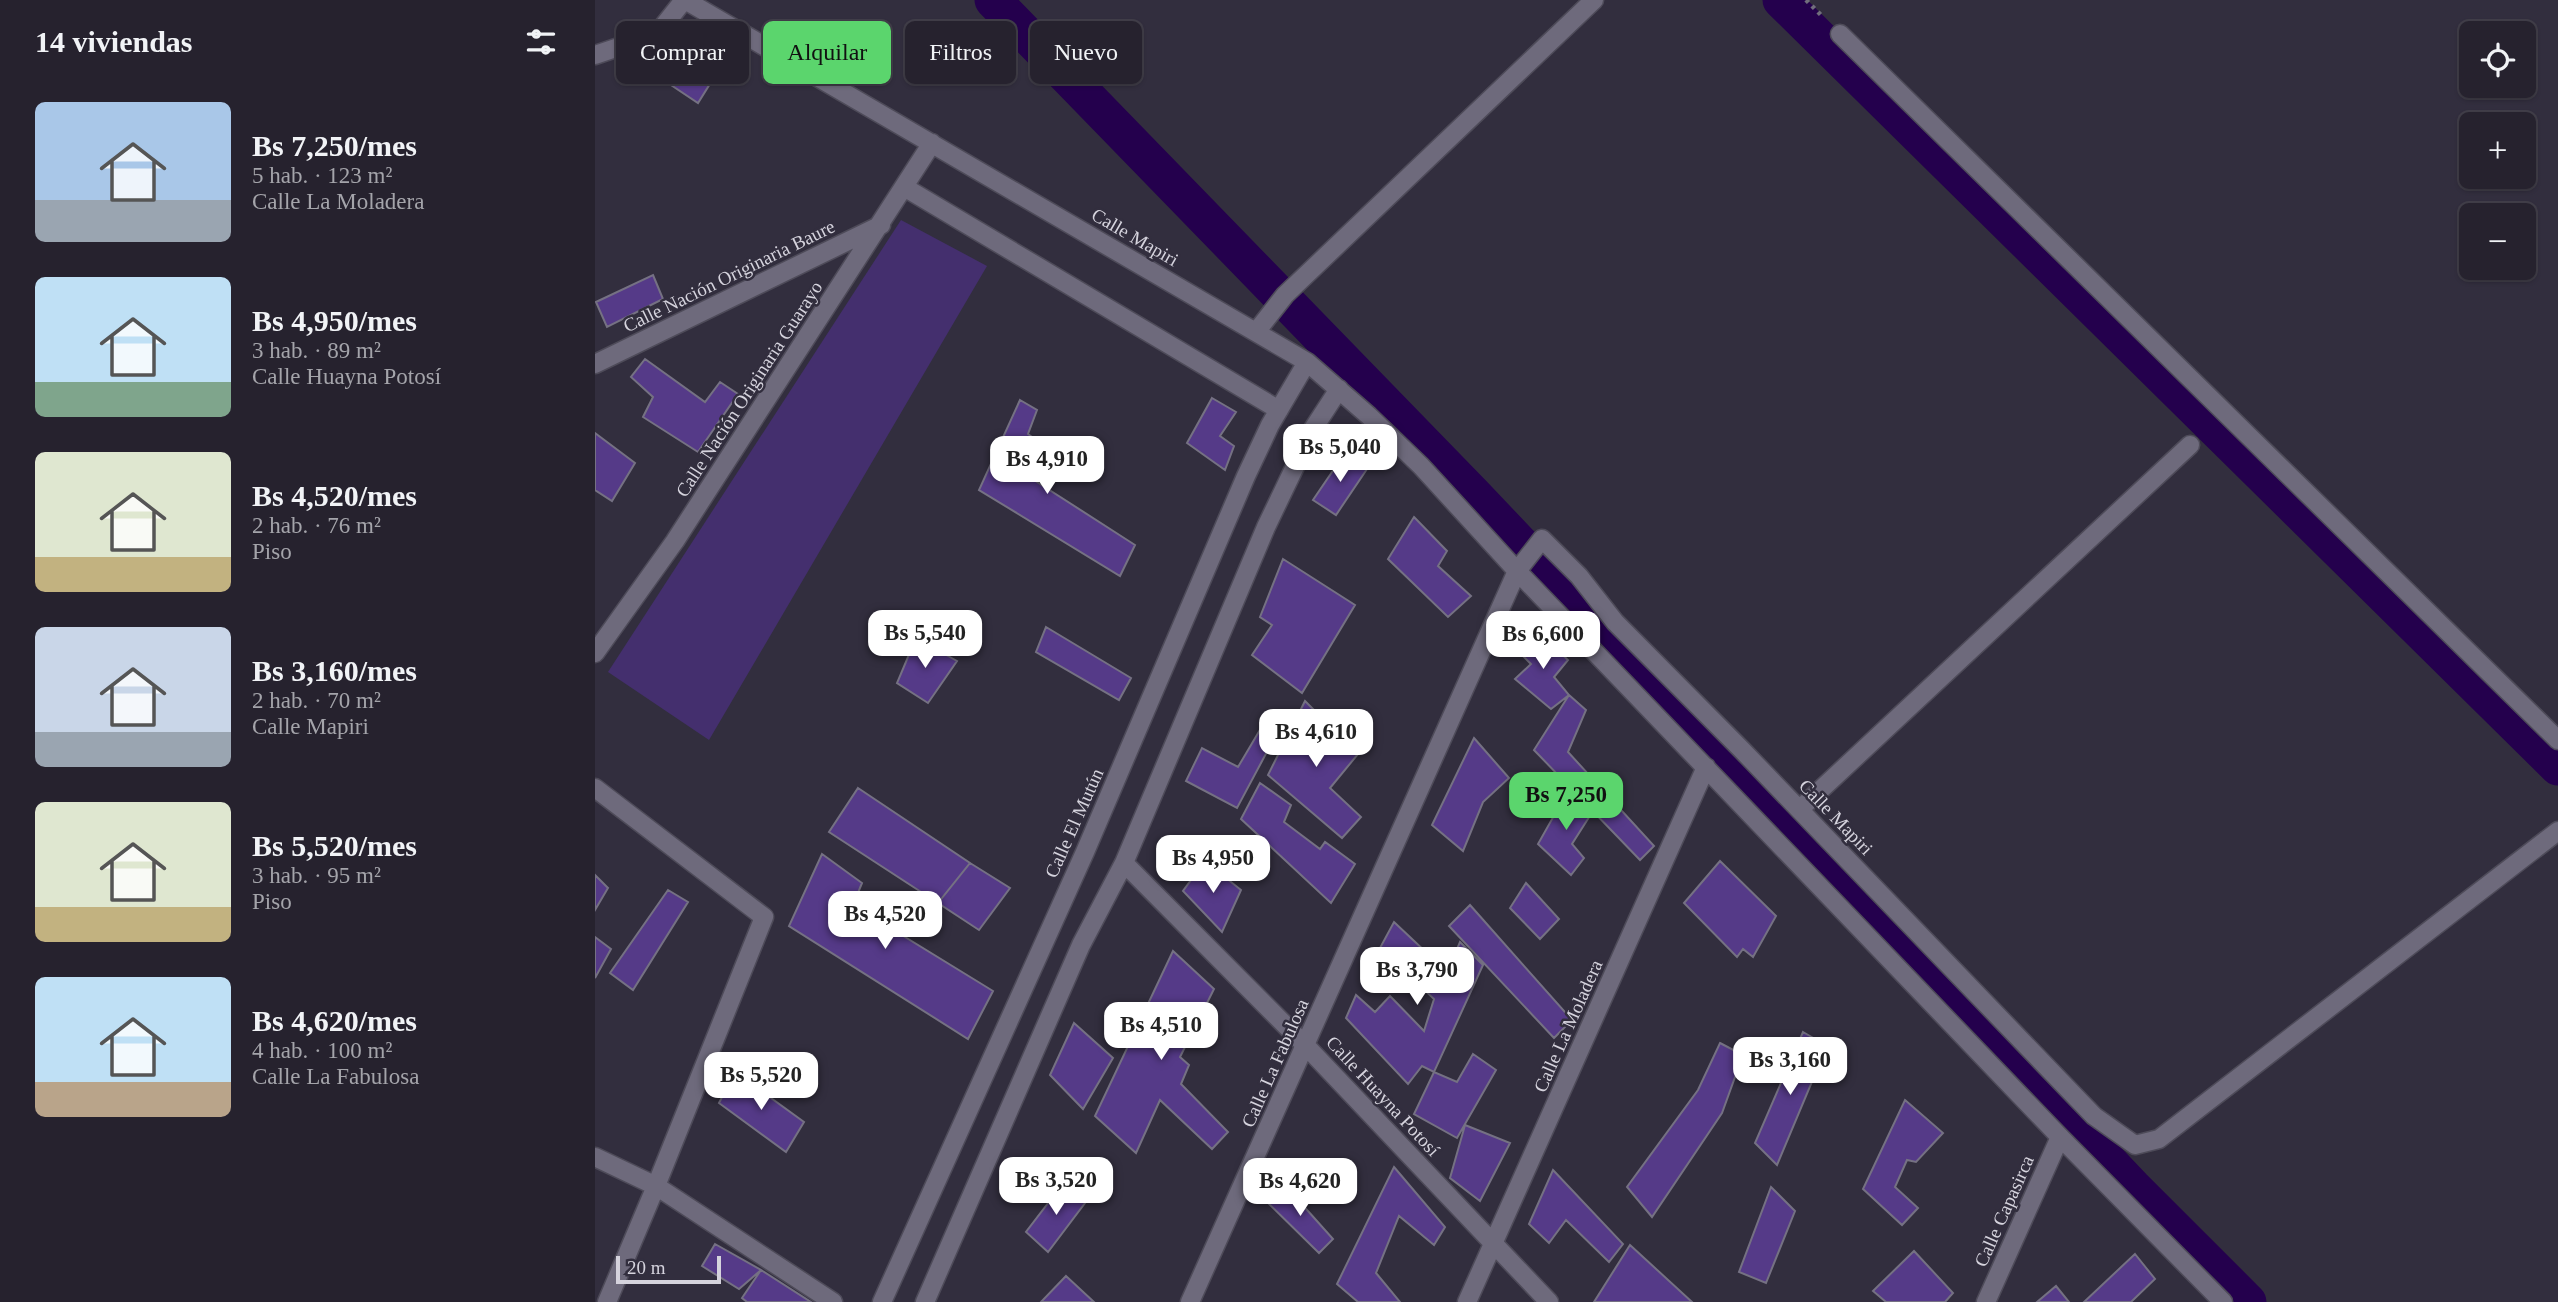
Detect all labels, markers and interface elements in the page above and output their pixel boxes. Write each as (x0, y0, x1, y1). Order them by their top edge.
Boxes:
chip: Comprar (616, 21, 749, 84)
chip: Alquilar (763, 21, 891, 84)
chip: Filtros (905, 21, 1016, 84)
chip: Nuevo (1030, 21, 1142, 84)
map controls (2459, 21, 2536, 280)
button: locate (2459, 21, 2536, 98)
icon: filters (522, 23, 560, 61)
text: 14 viviendas (35, 25, 193, 58)
button: + (2459, 112, 2536, 189)
text: Bs 7,250/mes (252, 129, 417, 162)
icon: home (91, 130, 175, 214)
text: 5 hab. · 123 m² (252, 163, 392, 188)
text: Calle La Moladera (252, 189, 424, 214)
button: − (2459, 203, 2536, 280)
street label: Calle Mapiri (1088, 204, 1182, 270)
street label: Calle Nación Originaria Baure (620, 216, 838, 336)
street label: Calle Nación Originaria Guarayo (671, 277, 827, 501)
text: Bs 4,950/mes (252, 304, 417, 337)
icon: home (91, 305, 175, 389)
text: 3 hab. · 89 m² (252, 338, 381, 363)
text: Calle Huayna Potosí (252, 364, 441, 389)
pin: Bs 5,040 (1268, 424, 1412, 484)
text: Bs 5,040 (1299, 434, 1381, 459)
pin: Bs 4,910 (975, 436, 1119, 496)
text: Bs 4,910 (1006, 446, 1088, 471)
text: Bs 4,520/mes (252, 479, 417, 512)
icon: home (91, 480, 175, 564)
text: 2 hab. · 76 m² (252, 513, 381, 538)
text: Piso (252, 539, 292, 564)
pin: Bs 5,540 (853, 610, 997, 670)
pin: Bs 6,600 (1471, 612, 1615, 671)
text: Bs 5,540 (884, 620, 966, 645)
text: Bs 6,600 (1502, 621, 1584, 646)
text: Bs 3,160/mes (252, 654, 417, 687)
icon: home (91, 655, 175, 739)
text: 2 hab. · 70 m² (252, 688, 381, 713)
pin: Bs 4,610 (1244, 710, 1388, 769)
text: Calle Mapiri (252, 714, 369, 739)
text: Bs 4,610 (1275, 719, 1357, 744)
street label: Calle El Mutún (1041, 765, 1108, 881)
pin: Bs 7,250 (1494, 772, 1638, 832)
street label: Calle Mapiri (1795, 775, 1877, 859)
text: Bs 7,250 (1525, 782, 1607, 807)
text: Bs 5,520/mes (252, 829, 417, 862)
icon: home (91, 830, 175, 914)
pin: Bs 4,950 (1141, 836, 1285, 895)
text: Bs 4,950 (1172, 845, 1254, 870)
text: 3 hab. · 95 m² (252, 863, 381, 888)
text: Piso (252, 889, 292, 914)
pin: Bs 4,520 (813, 892, 957, 951)
text: Bs 4,520 (844, 901, 926, 926)
pin: Bs 3,790 (1345, 948, 1489, 1007)
street label: Calle La Moladera (1529, 956, 1607, 1095)
text: Bs 3,790 (1376, 957, 1458, 982)
street label: Calle La Fabulosa (1237, 995, 1313, 1130)
pin: Bs 4,510 (1089, 1002, 1233, 1062)
text: Bs 4,620/mes (252, 1004, 417, 1037)
icon: home (91, 1005, 175, 1089)
text: Bs 4,510 (1120, 1012, 1202, 1037)
street label: Calle Huayna Potosí (1322, 1032, 1444, 1161)
text: 4 hab. · 100 m² (252, 1038, 392, 1063)
pin: Bs 3,160 (1718, 1038, 1862, 1097)
text: Bs 3,160 (1749, 1047, 1831, 1072)
pin: Bs 5,520 (689, 1052, 833, 1112)
text: Bs 5,520 (720, 1062, 802, 1087)
text: Calle La Fabulosa (252, 1064, 419, 1089)
street label: Calle Capasirca (1970, 1152, 2038, 1270)
pin: Bs 3,520 (984, 1158, 1128, 1217)
pin: Bs 4,620 (1228, 1158, 1372, 1218)
text: Bs 3,520 (1015, 1167, 1097, 1192)
text: Bs 4,620 (1259, 1168, 1341, 1193)
scale bar (616, 1253, 721, 1285)
text: 20 m (627, 1257, 666, 1278)

